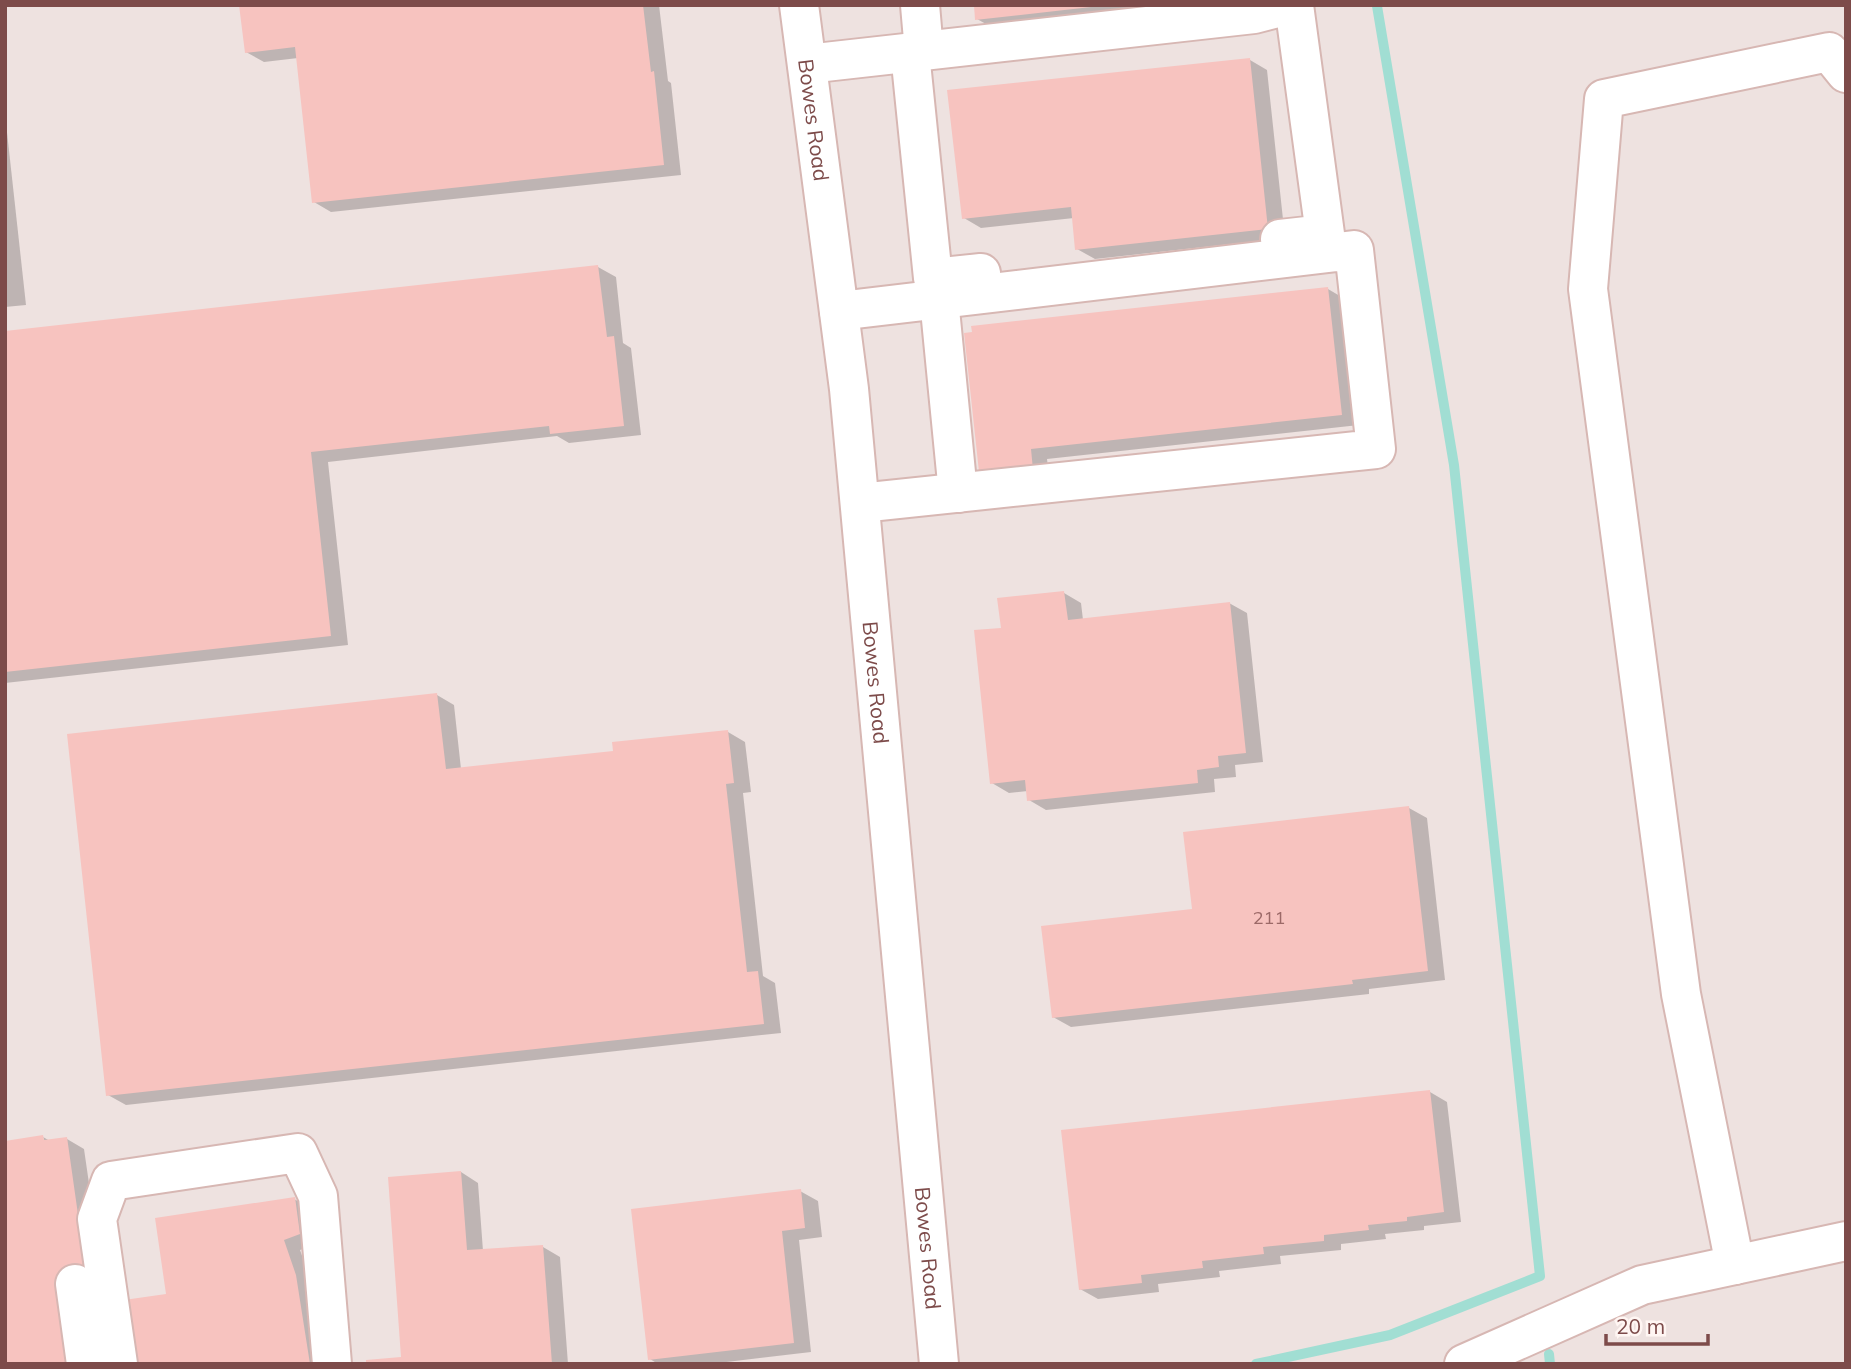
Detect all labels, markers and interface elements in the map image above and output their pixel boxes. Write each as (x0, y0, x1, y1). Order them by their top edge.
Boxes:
street label: Bowes Road (793, 57, 835, 183)
street label: Bowes Road (857, 620, 895, 745)
house number: 211 (1253, 906, 1285, 929)
street label: Bowes Road (910, 1186, 947, 1311)
scale bar (1606, 1302, 1708, 1346)
text: 20 m (1616, 1313, 1665, 1339)

